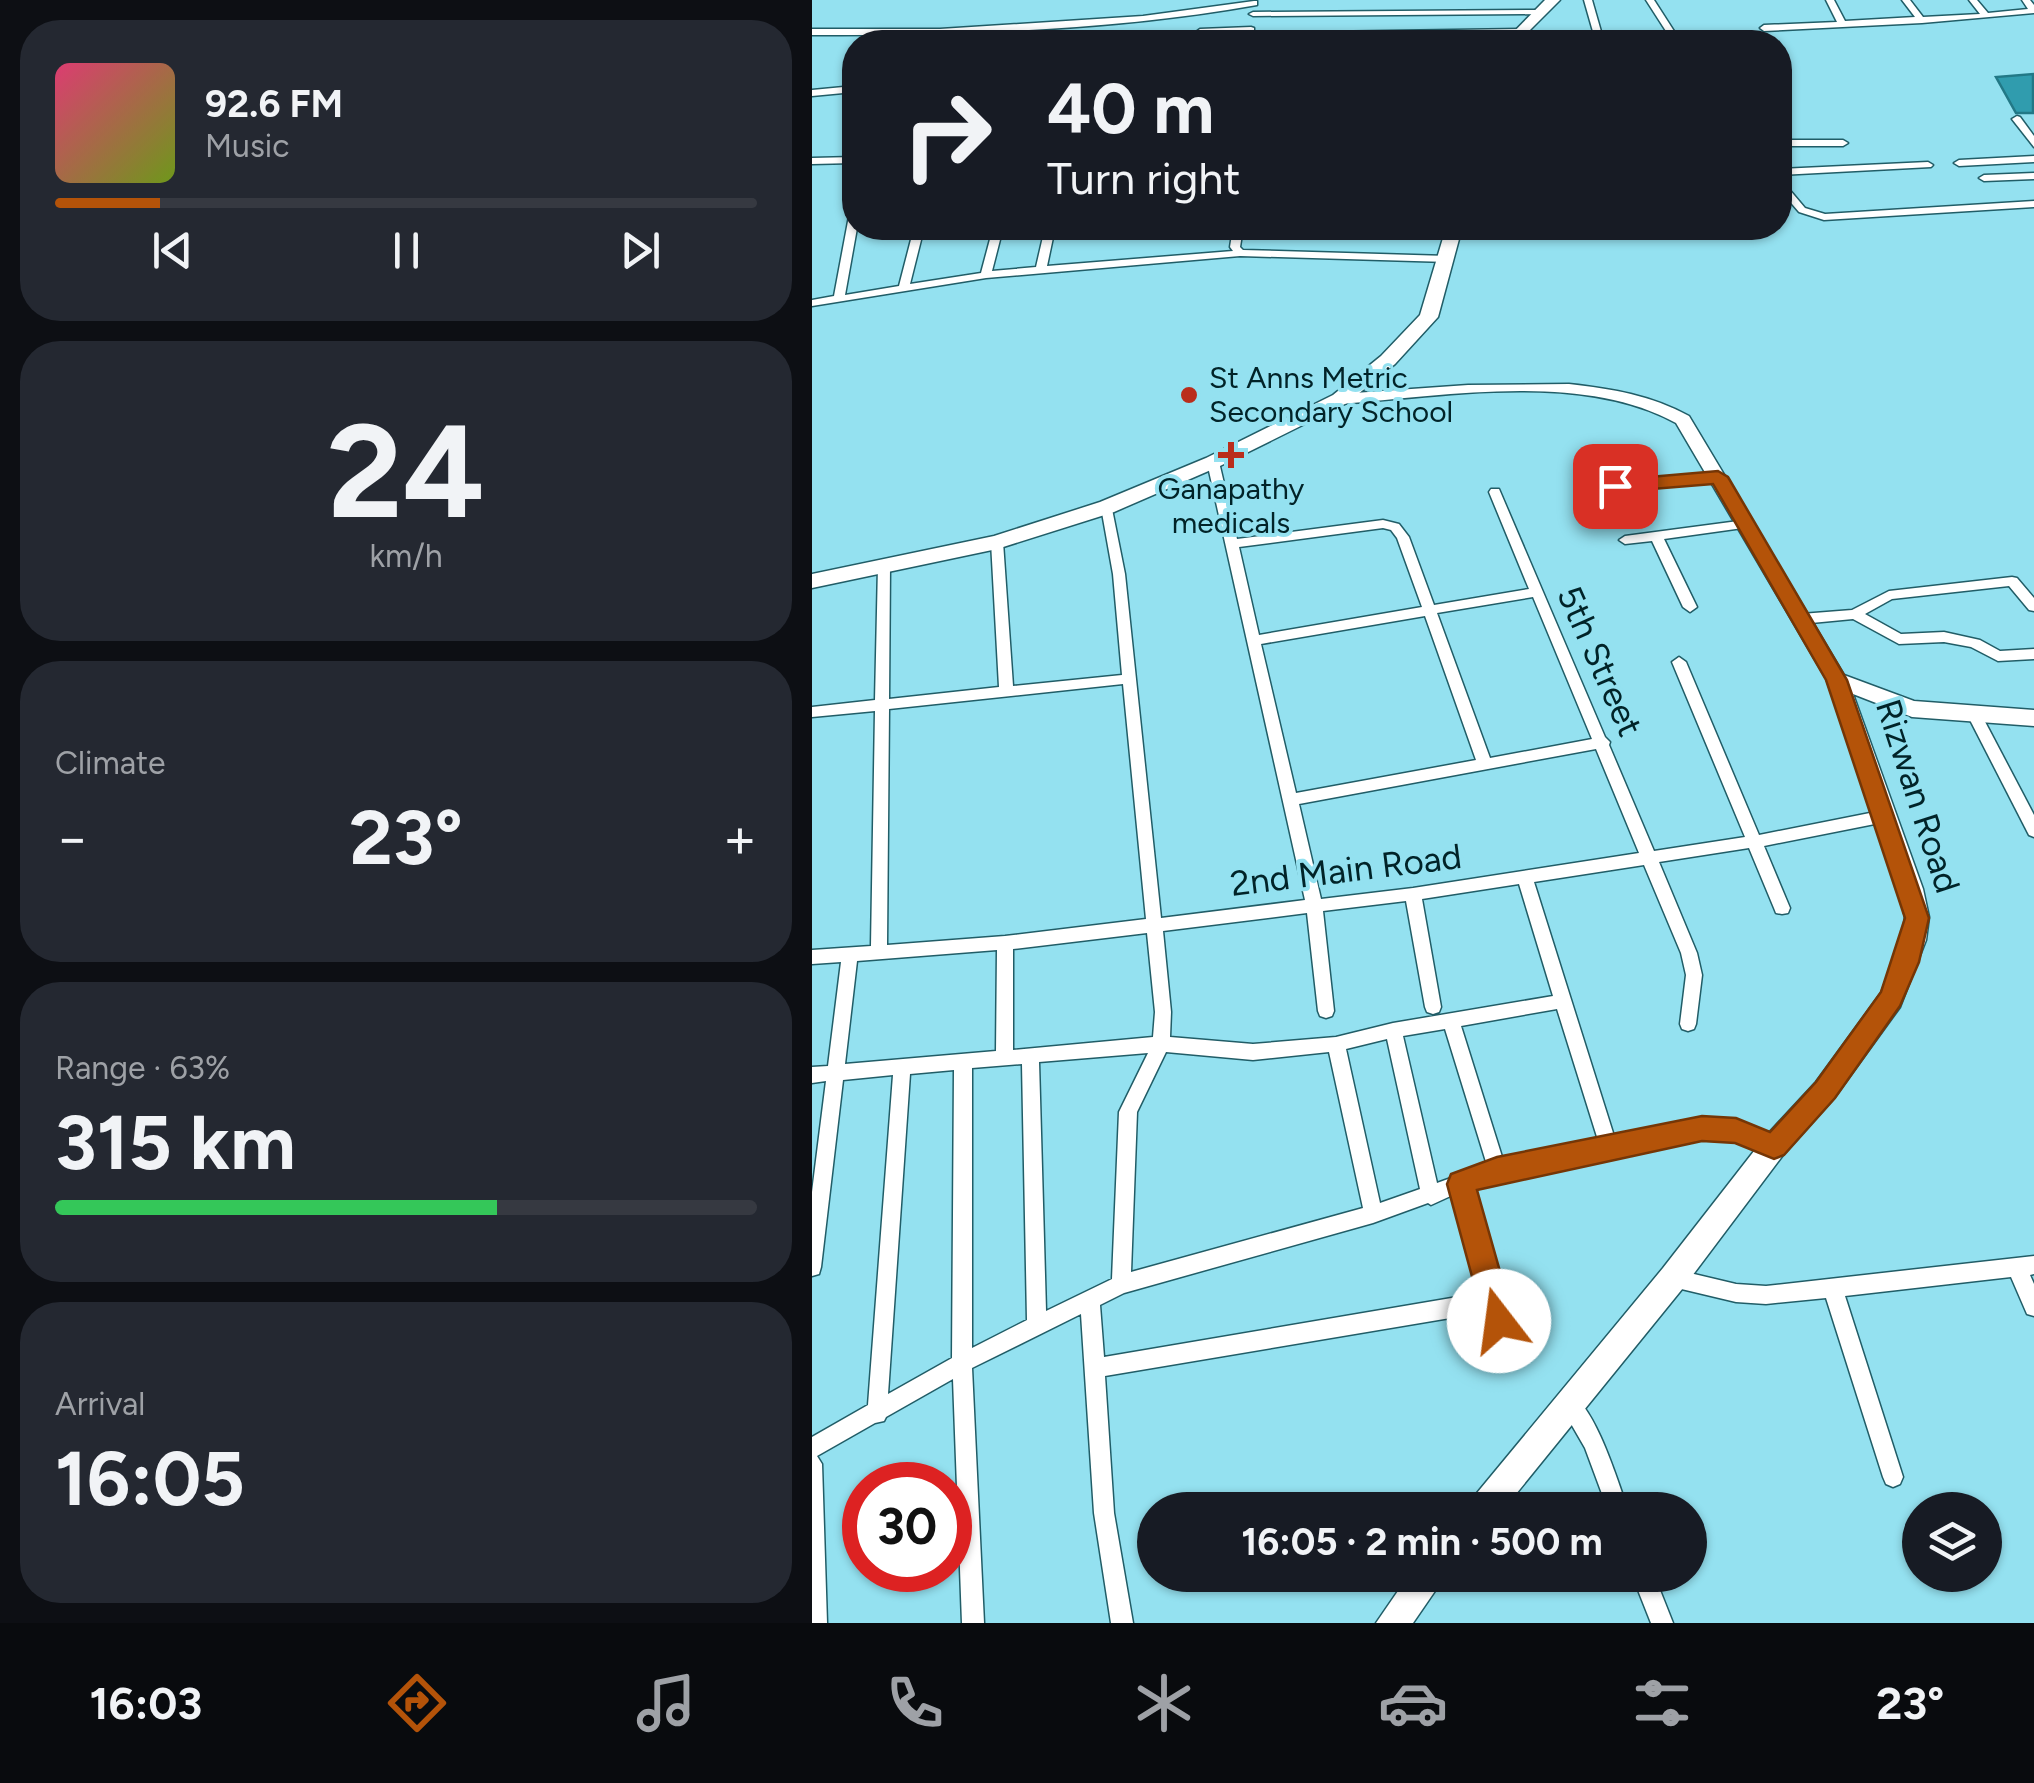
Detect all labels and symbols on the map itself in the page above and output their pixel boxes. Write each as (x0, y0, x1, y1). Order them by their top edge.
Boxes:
place label: St Anns Metric Secondary School (1209, 359, 1453, 430)
marker: St Anns Metric Secondary School (1178, 384, 1200, 406)
marker: Ganapathy medicals (1220, 444, 1242, 466)
pin (1573, 444, 1658, 529)
place label: Ganapathy medicals (1158, 470, 1305, 541)
street label: 5th Street (1548, 580, 1652, 742)
street label: Rizwan Road (1867, 694, 1969, 898)
street label: 2nd Main Road (1228, 835, 1464, 905)
position arrow (1447, 1269, 1551, 1373)
speed limit sign: 30 (842, 1462, 972, 1592)

